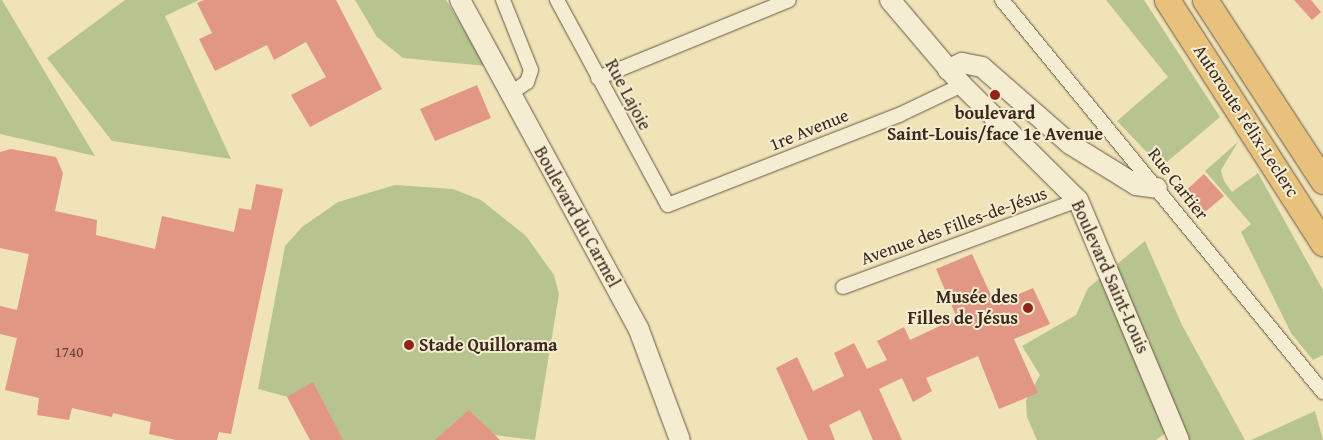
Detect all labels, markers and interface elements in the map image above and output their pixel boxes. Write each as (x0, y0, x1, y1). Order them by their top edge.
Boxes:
street label: Autoroute Félix-Leclerc (1189, 41, 1303, 201)
street label: Rue Lajoie (600, 56, 656, 134)
marker: boulevard Saint-Louis/face 1e Avenue (989, 89, 1001, 101)
place label: boulevard Saint-Louis/face 1e Avenue (887, 103, 1103, 146)
street label: 1re Avenue (766, 104, 852, 156)
street label: Boulevard du Carmel (529, 143, 625, 291)
street label: Rue Cartier (1143, 144, 1213, 224)
street label: Avenue des Filles-de-Jésus (858, 182, 1050, 270)
street label: Boulevard Saint-Louis (1066, 197, 1154, 357)
place label: Musée des Filles de Jésus (907, 287, 1018, 330)
marker: Musée des Filles de Jésus (1022, 302, 1034, 314)
place label: Stade Quillorama (419, 334, 558, 356)
marker: Stade Quillorama (403, 339, 415, 351)
house number: 1740 (55, 343, 83, 361)

